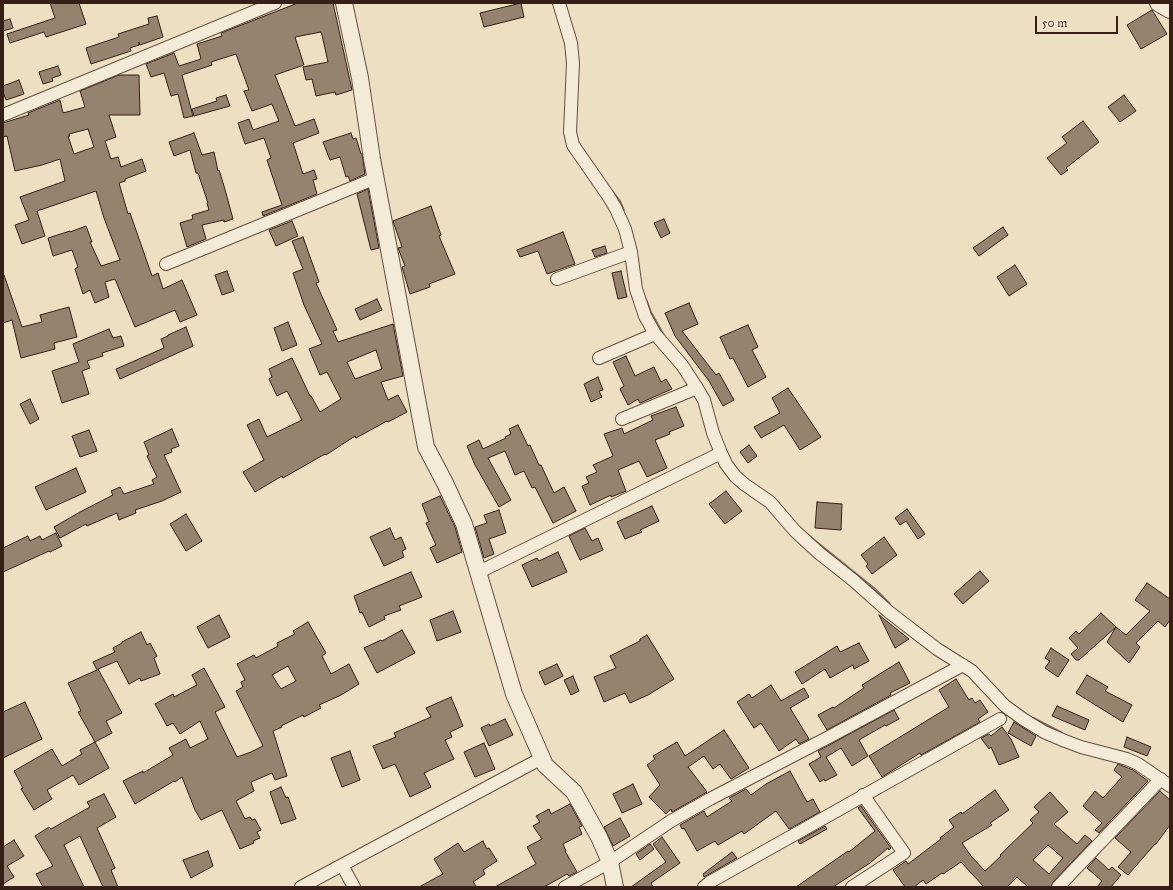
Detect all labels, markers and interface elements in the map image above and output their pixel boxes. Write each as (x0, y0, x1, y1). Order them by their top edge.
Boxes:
scale bar (1037, 8, 1120, 34)
text: 50 m (1042, 16, 1067, 30)

